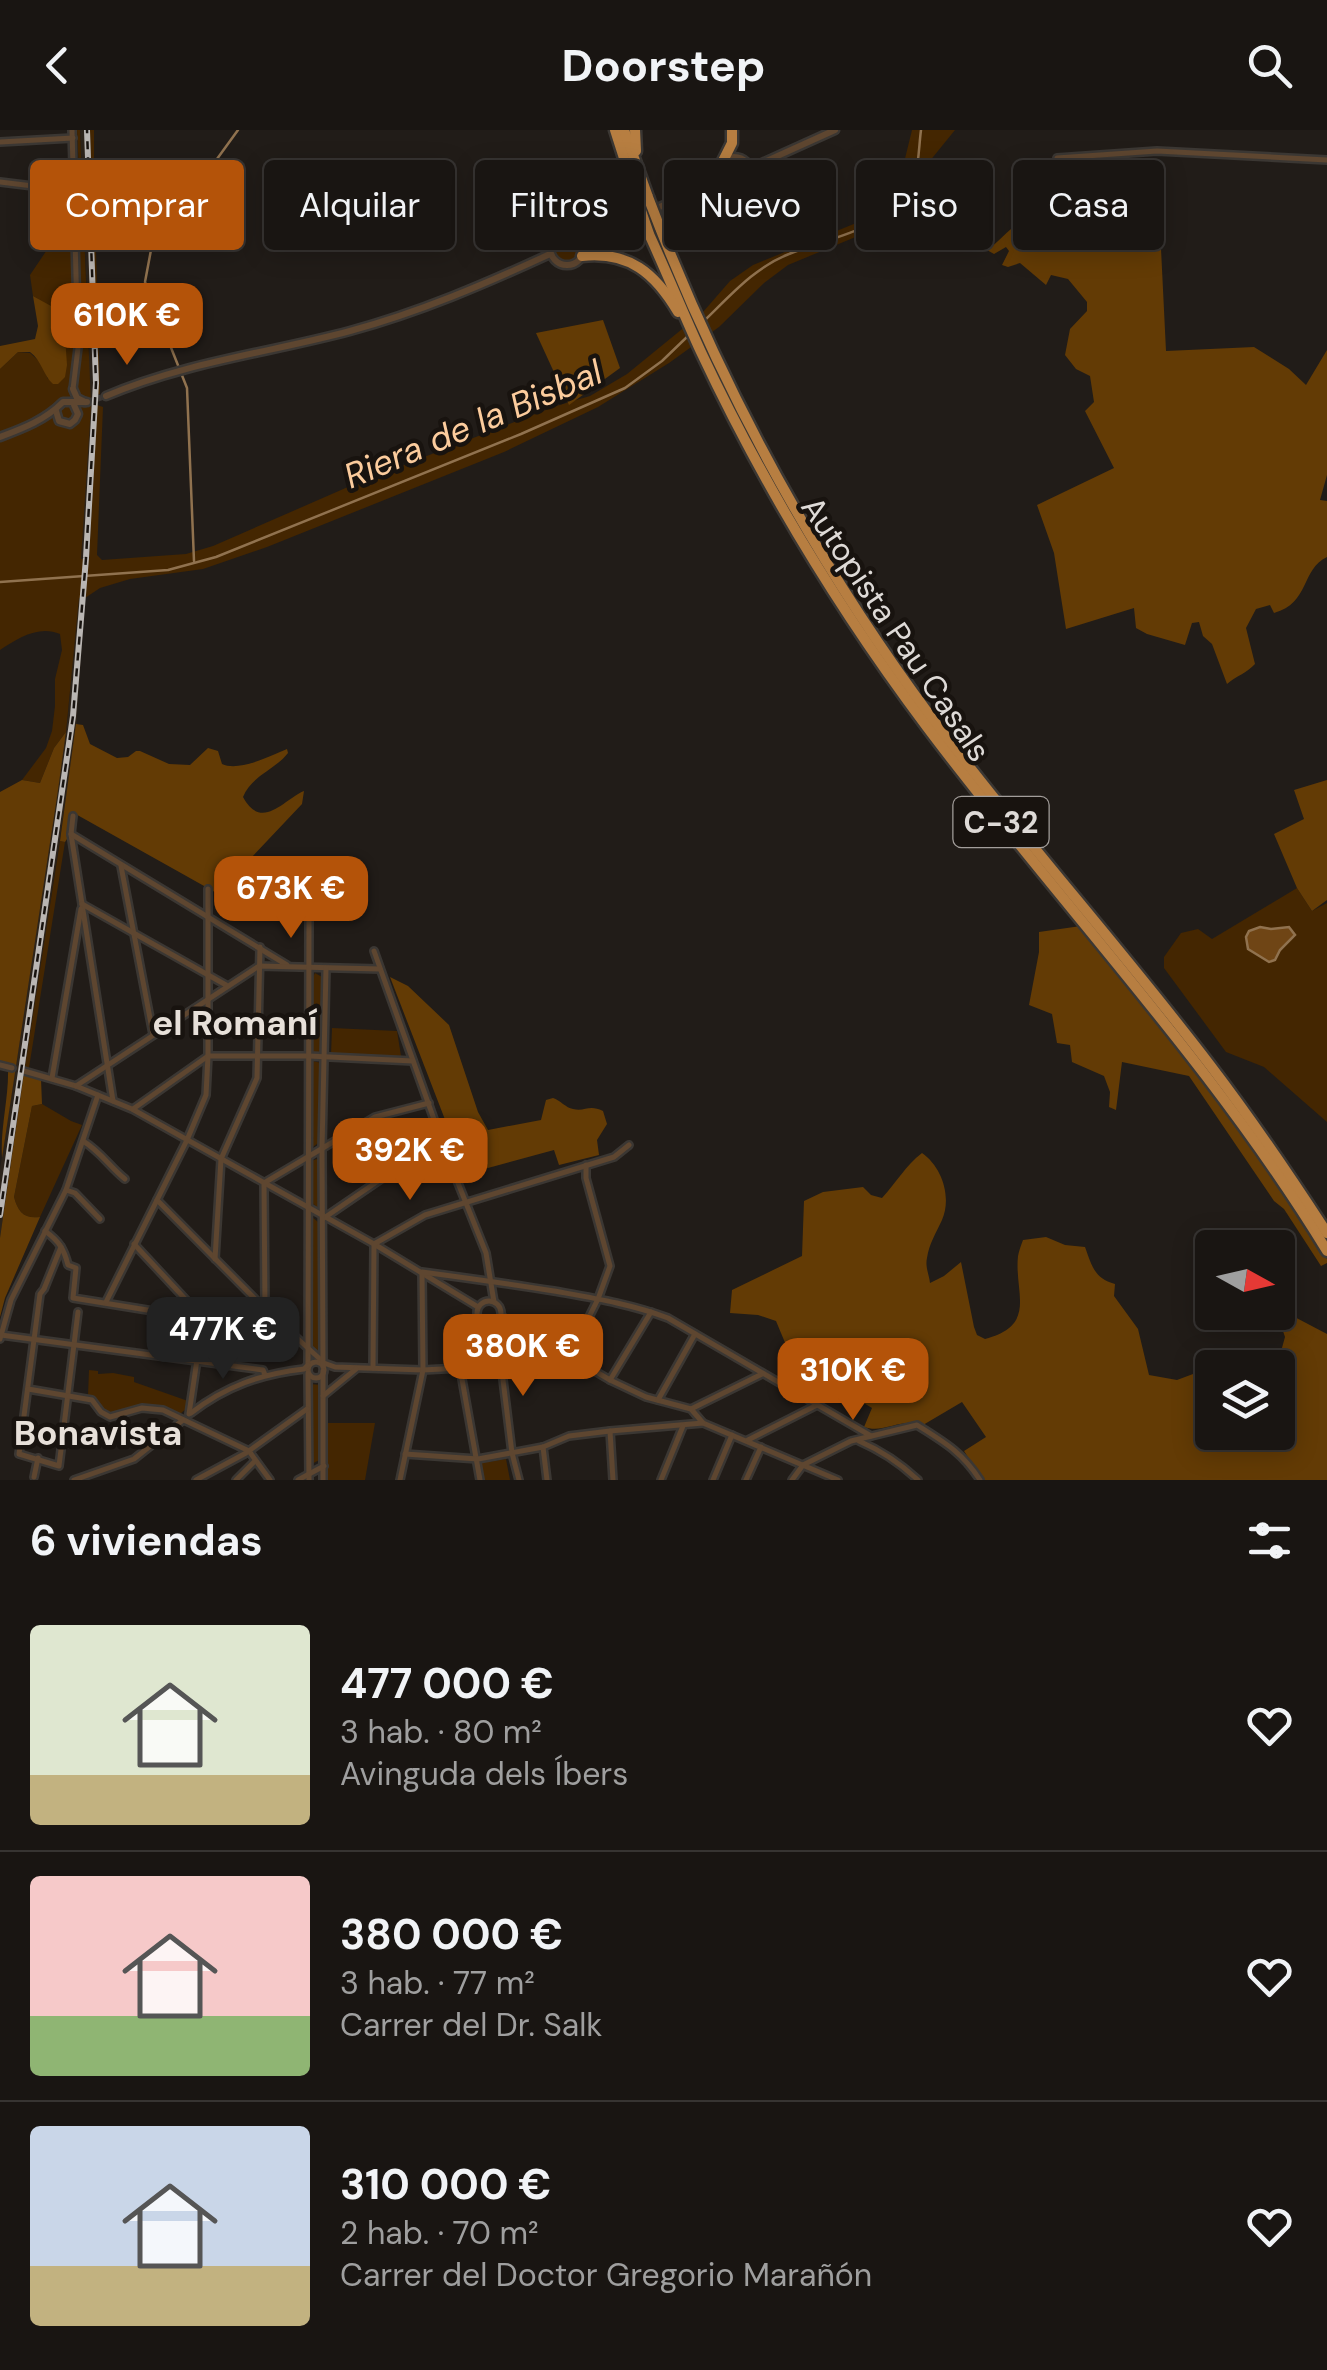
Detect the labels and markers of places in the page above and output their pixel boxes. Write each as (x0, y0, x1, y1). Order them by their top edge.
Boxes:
pin: 610K € (46, 283, 208, 368)
pin: 673K € (210, 856, 372, 941)
pin: 392K € (329, 1118, 491, 1203)
pin: 477K € (142, 1297, 304, 1382)
pin: 380K € (442, 1314, 604, 1399)
pin: 310K € (772, 1338, 934, 1423)

